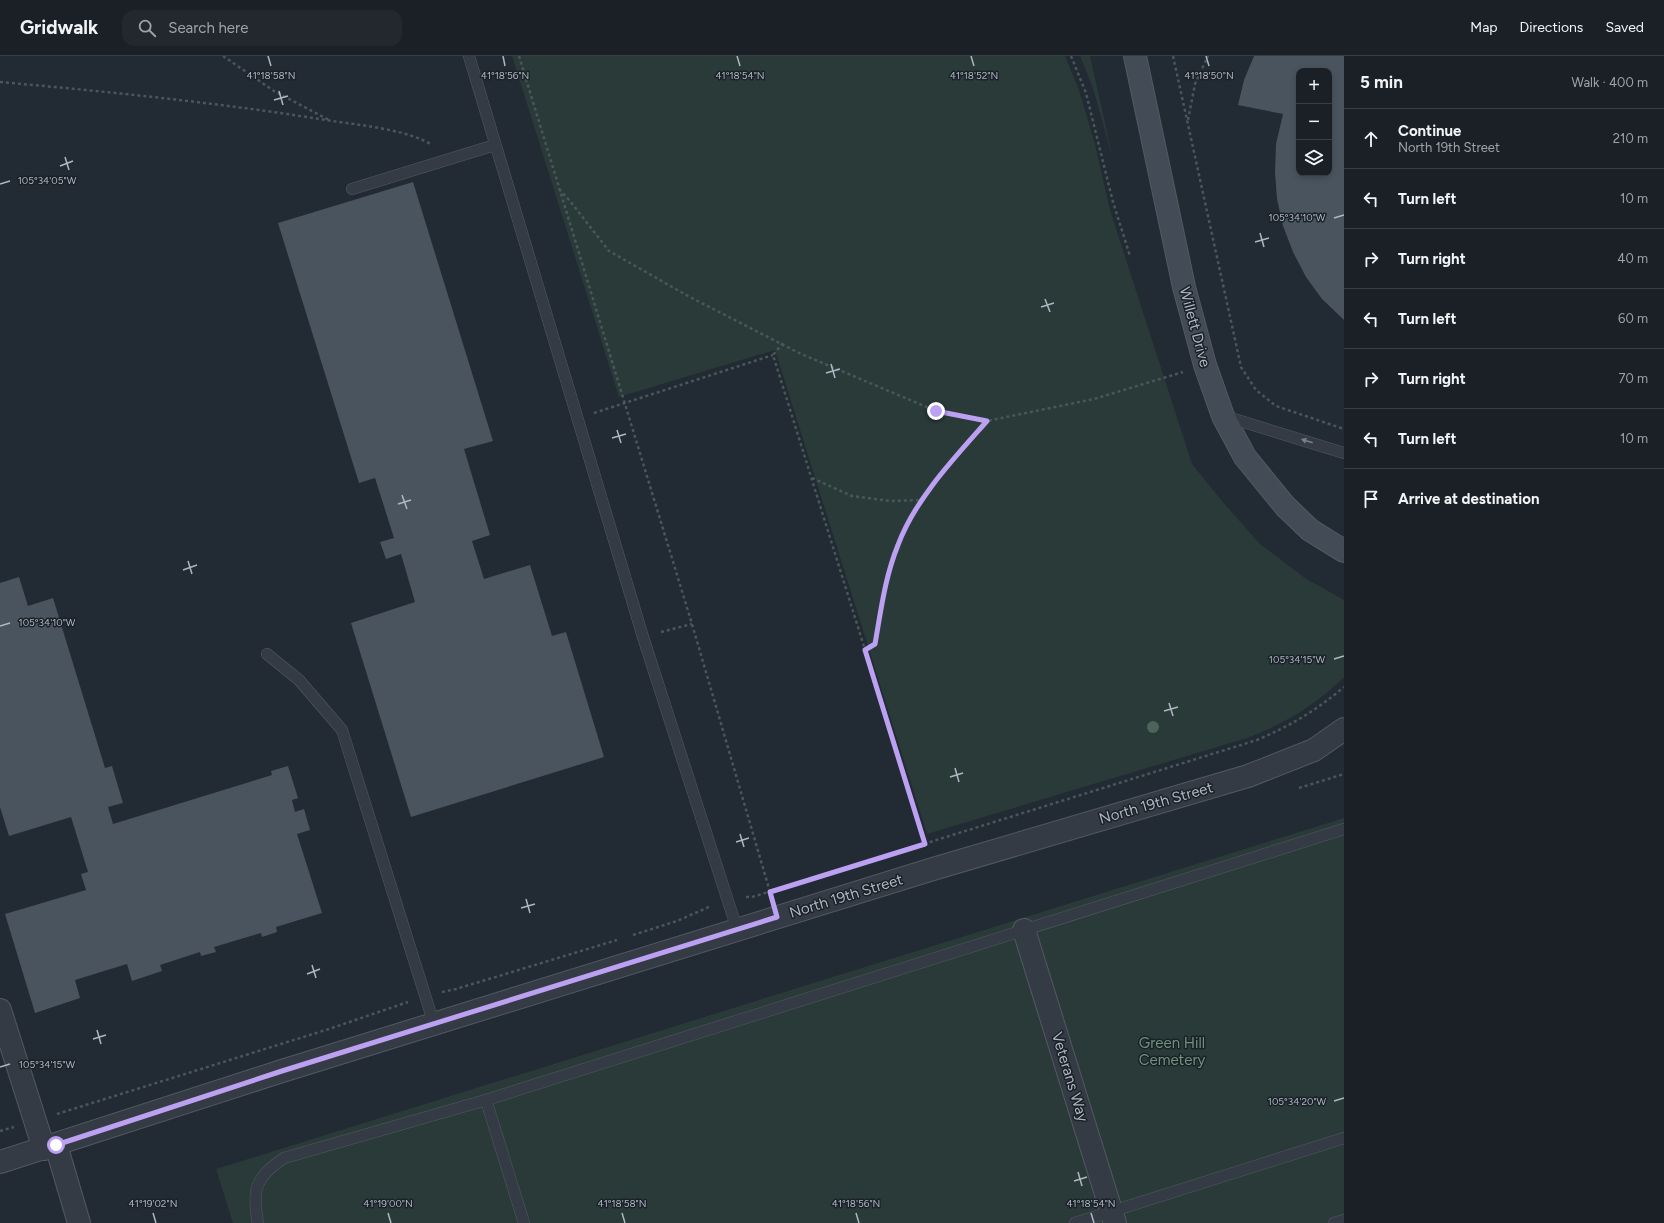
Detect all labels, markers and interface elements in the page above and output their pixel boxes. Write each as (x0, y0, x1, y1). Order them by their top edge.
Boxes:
search box (122, 10, 402, 46)
text: Gridwalk (20, 16, 98, 39)
icon: search (136, 17, 158, 39)
text: Search here (168, 19, 248, 37)
text: Map (1470, 19, 1498, 36)
text: Directions (1520, 19, 1583, 36)
text: Saved (1605, 19, 1644, 36)
map controls (1296, 68, 1332, 176)
button: + (1296, 68, 1332, 104)
text: 41°18'58"N (246, 69, 296, 82)
text: 41°18'56"N (481, 69, 529, 82)
text: 41°18'54"N (715, 69, 765, 82)
text: 41°18'52"N (950, 69, 998, 82)
text: 41°18'50"N (1184, 69, 1234, 82)
text: 5 min (1360, 72, 1403, 92)
text: Walk · 400 m (1572, 75, 1648, 90)
button: − (1296, 104, 1332, 140)
text: Continue (1398, 122, 1461, 140)
icon: ahead (1360, 128, 1382, 150)
text: 210 m (1613, 131, 1648, 146)
button: layers (1296, 140, 1332, 176)
text: North 19th Street (1398, 140, 1500, 155)
text: 105°34'05"W (18, 174, 77, 187)
icon: left (1360, 188, 1382, 210)
text: Turn left (1398, 190, 1456, 208)
text: 10 m (1620, 191, 1648, 206)
text: 105°34'10"W (1269, 211, 1326, 224)
icon: right (1360, 248, 1382, 270)
text: Turn right (1398, 250, 1466, 268)
text: 40 m (1617, 251, 1648, 266)
street label: Willett Drive (1176, 285, 1214, 369)
icon: left (1360, 308, 1382, 330)
text: Turn left (1398, 310, 1456, 328)
text: 60 m (1618, 311, 1648, 326)
icon: right (1360, 368, 1382, 390)
text: Turn right (1398, 370, 1466, 388)
text: 70 m (1618, 371, 1648, 386)
route end (927, 402, 945, 420)
icon: left (1360, 428, 1382, 450)
text: Turn left (1398, 430, 1456, 448)
text: 10 m (1620, 431, 1648, 446)
one-way arrow (1300, 438, 1312, 444)
icon: arrive (1360, 488, 1382, 510)
text: Arrive at destination (1398, 490, 1539, 508)
text: 105°34'10"W (19, 616, 76, 629)
text: 105°34'15"W (1269, 653, 1326, 666)
street label: North 19th Street (1097, 778, 1215, 828)
street label: North 19th Street (787, 870, 905, 922)
street label: Veterans Way (1048, 1030, 1092, 1124)
park label: Green Hill Cemetery (1139, 1034, 1205, 1069)
text: 105°34'15"W (19, 1058, 76, 1071)
text: 105°34'20"W (1268, 1095, 1327, 1108)
route start (47, 1136, 65, 1154)
text: 41°19'02"N (129, 1197, 177, 1210)
text: 41°19'00"N (363, 1197, 413, 1210)
text: 41°18'58"N (597, 1197, 647, 1210)
text: 41°18'56"N (832, 1197, 880, 1210)
text: 41°18'54"N (1066, 1197, 1116, 1210)

